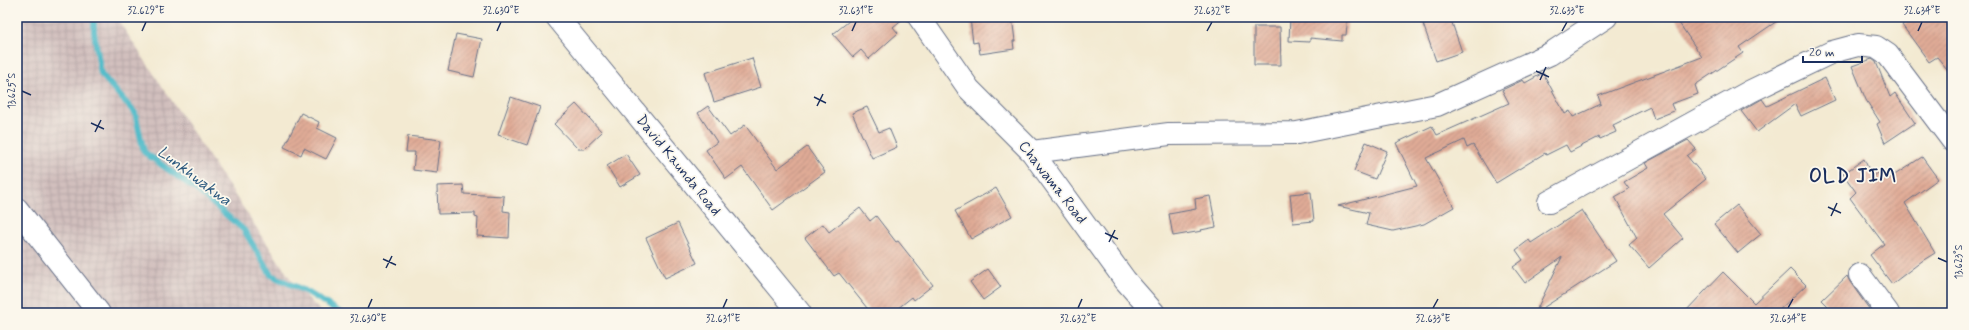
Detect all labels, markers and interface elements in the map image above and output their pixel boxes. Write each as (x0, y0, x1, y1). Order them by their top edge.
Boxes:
text: 32.629°E (127, 4, 165, 18)
text: 32.630°E (483, 4, 520, 18)
text: 32.631°E (839, 4, 873, 18)
text: 32.632°E (1194, 4, 1230, 18)
text: 32.633°E (1550, 4, 1585, 18)
text: 32.634°E (1904, 4, 1940, 18)
scale bar (1803, 38, 1862, 64)
text: 20 m (1809, 45, 1835, 61)
text: 13.625°S (5, 73, 19, 109)
street label: David Kaunda Road (631, 111, 725, 220)
street label: Chawama Road (1013, 137, 1091, 228)
water label: Lunkhwakwa (153, 142, 235, 211)
district label: OLD JIM (1809, 164, 1897, 189)
text: 13.623°S (1952, 244, 1966, 279)
text: 32.630°E (350, 312, 387, 326)
text: 32.631°E (706, 312, 740, 326)
text: 32.632°E (1060, 312, 1096, 326)
text: 32.633°E (1416, 312, 1451, 326)
text: 32.634°E (1770, 312, 1806, 326)

